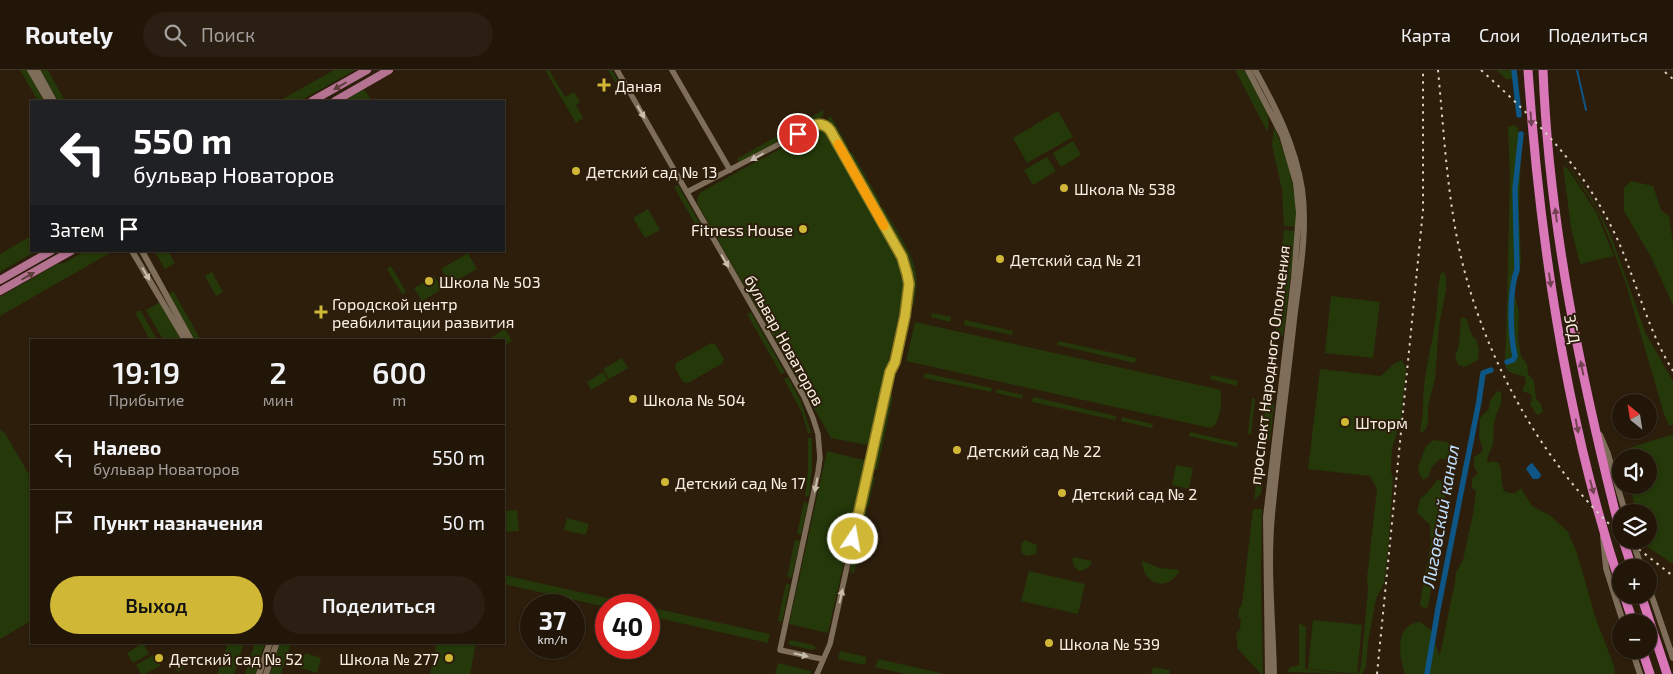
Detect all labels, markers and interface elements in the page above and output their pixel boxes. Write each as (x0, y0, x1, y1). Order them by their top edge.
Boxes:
search box (143, 12, 493, 57)
text: Routely (25, 20, 113, 49)
icon: search (161, 21, 189, 49)
text: Поиск (201, 23, 255, 46)
text: Карта (1401, 24, 1451, 46)
text: Слои (1479, 24, 1520, 46)
text: Поделиться (1548, 24, 1648, 46)
place label: Даная (615, 76, 662, 95)
marker: Даная (597, 78, 611, 92)
one-way arrow (333, 81, 346, 90)
one-way arrow (637, 105, 645, 120)
one-way arrow (1528, 111, 1536, 127)
pin (777, 113, 819, 155)
text: 550 m (133, 119, 232, 161)
icon: left (50, 120, 115, 185)
icon: arrive (784, 120, 812, 148)
one-way arrow (751, 152, 764, 161)
text: бульвар Новаторов (133, 161, 335, 187)
place label: Детский сад № 13 (586, 162, 718, 181)
marker: Детский сад № 13 (570, 165, 582, 177)
place label: Школа № 538 (1074, 179, 1176, 198)
marker: Школа № 538 (1058, 182, 1070, 194)
one-way arrow (1552, 207, 1560, 223)
icon: arrive (115, 215, 143, 243)
text: Затем (50, 218, 105, 241)
place label: Fitness House (691, 220, 793, 239)
marker: Fitness House (797, 223, 809, 235)
street label: проспект Народного Ополчения (1245, 244, 1293, 486)
place label: Детский сад № 21 (1010, 250, 1142, 269)
one-way arrow (721, 253, 729, 268)
marker: Детский сад № 21 (994, 253, 1006, 265)
one-way arrow (141, 267, 150, 281)
one-way arrow (21, 271, 34, 280)
street label: бульвар Новаторов (740, 271, 829, 409)
place label: Школа № 503 (439, 272, 541, 291)
one-way arrow (1547, 272, 1555, 288)
marker: Школа № 503 (423, 275, 435, 287)
place label: Городской центр реабилитации развития (332, 294, 514, 331)
marker: Городской центр реабилитации развития (314, 305, 328, 319)
street label: ЗСД (1561, 313, 1585, 345)
text: 19:19 (113, 354, 180, 390)
text: 2 (270, 354, 287, 390)
text: 600 (372, 354, 427, 390)
one-way arrow (1578, 361, 1586, 376)
text: Прибытие (108, 390, 184, 409)
text: мин (263, 390, 294, 409)
text: m (392, 390, 406, 409)
place label: Школа № 504 (643, 390, 746, 409)
marker: Школа № 504 (627, 393, 639, 405)
north arrow (1612, 394, 1658, 439)
map controls (1612, 394, 1657, 659)
place label: Шторм (1355, 413, 1408, 432)
marker: Шторм (1339, 416, 1351, 428)
one-way arrow (1573, 419, 1581, 434)
text: Налево (93, 436, 161, 459)
place label: Детский сад № 22 (967, 441, 1101, 460)
icon: left (50, 443, 78, 471)
water label: Лиговский канал (1416, 443, 1463, 590)
marker: Детский сад № 22 (951, 444, 963, 456)
text: 550 m (432, 446, 485, 469)
button: sound (1612, 449, 1657, 494)
text: бульвар Новаторов (93, 459, 240, 478)
place label: Детский сад № 17 (675, 473, 806, 492)
marker: Детский сад № 17 (659, 476, 671, 488)
one-way arrow (811, 478, 819, 494)
one-way arrow (1588, 479, 1596, 494)
place label: Детский сад № 2 (1072, 484, 1197, 503)
marker: Детский сад № 2 (1056, 487, 1068, 499)
button: layers (1612, 504, 1657, 549)
icon: arrive (50, 508, 78, 536)
text: Пункт назначения (93, 511, 263, 534)
text: 50 m (442, 511, 485, 534)
position arrow (826, 512, 878, 564)
button: + (1612, 559, 1657, 604)
button: Выход (50, 576, 263, 634)
button: Поделиться (273, 576, 485, 634)
one-way arrow (837, 589, 845, 604)
speed limit sign: 40 (595, 594, 660, 659)
text: 37 (539, 605, 566, 635)
button: − (1612, 614, 1657, 659)
text: km/h (538, 632, 567, 646)
place label: Школа № 539 (1059, 634, 1160, 653)
marker: Школа № 539 (1043, 637, 1055, 649)
place label: Детский сад № 52 (169, 649, 303, 668)
place label: Школа № 277 (339, 649, 439, 668)
one-way arrow (793, 651, 808, 659)
marker: Детский сад № 52 (153, 652, 165, 664)
marker: Школа № 277 (443, 652, 455, 664)

